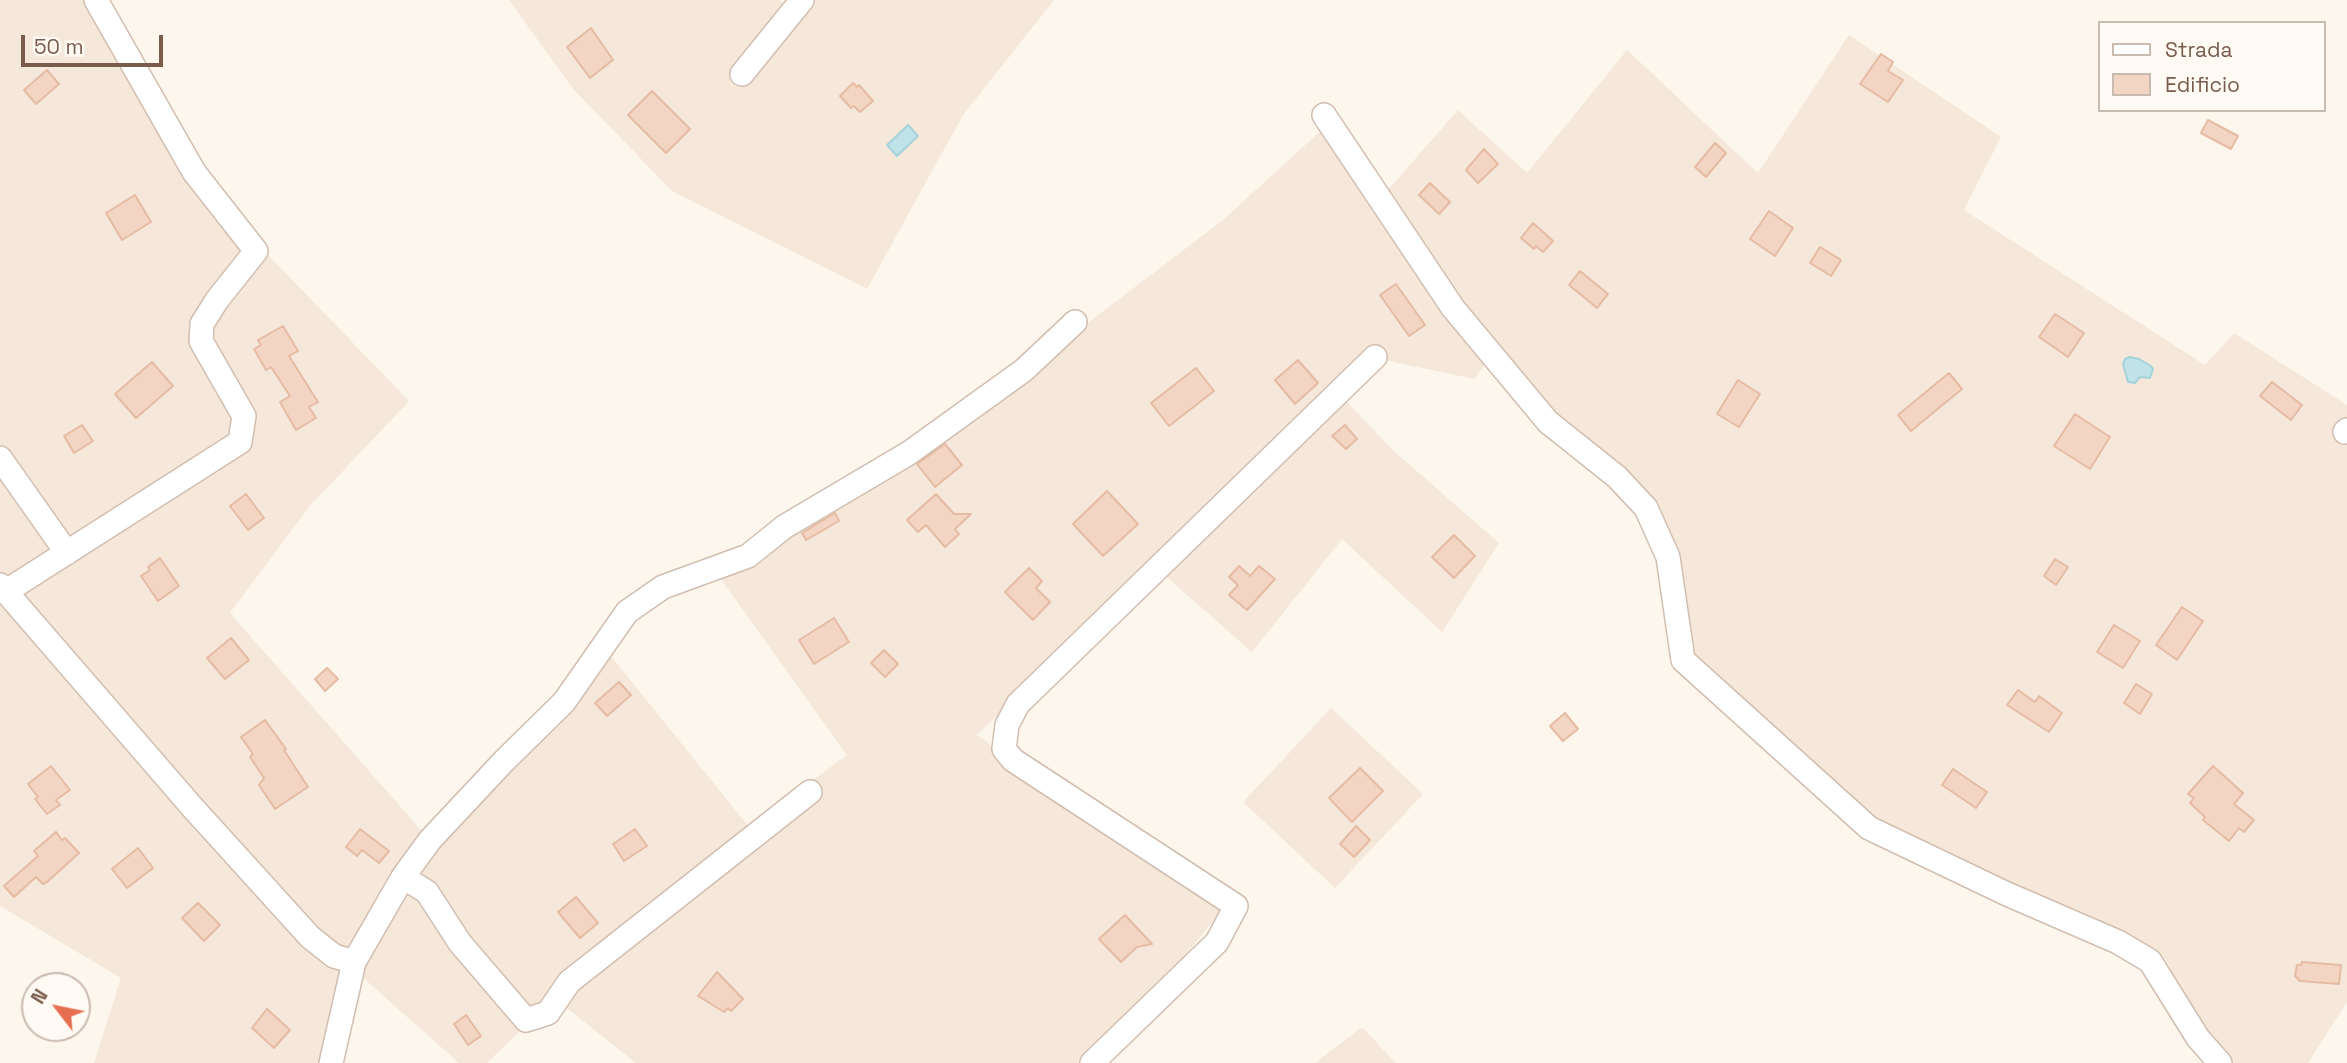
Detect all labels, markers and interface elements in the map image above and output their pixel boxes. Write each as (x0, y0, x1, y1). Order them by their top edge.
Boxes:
scale bar (24, 21, 166, 65)
legend (2098, 21, 2326, 112)
text: 50 m (34, 33, 84, 60)
text: Strada (2165, 36, 2232, 63)
text: Edificio (2165, 71, 2240, 98)
north arrow (21, 972, 91, 1042)
text: N (25, 985, 53, 1009)

